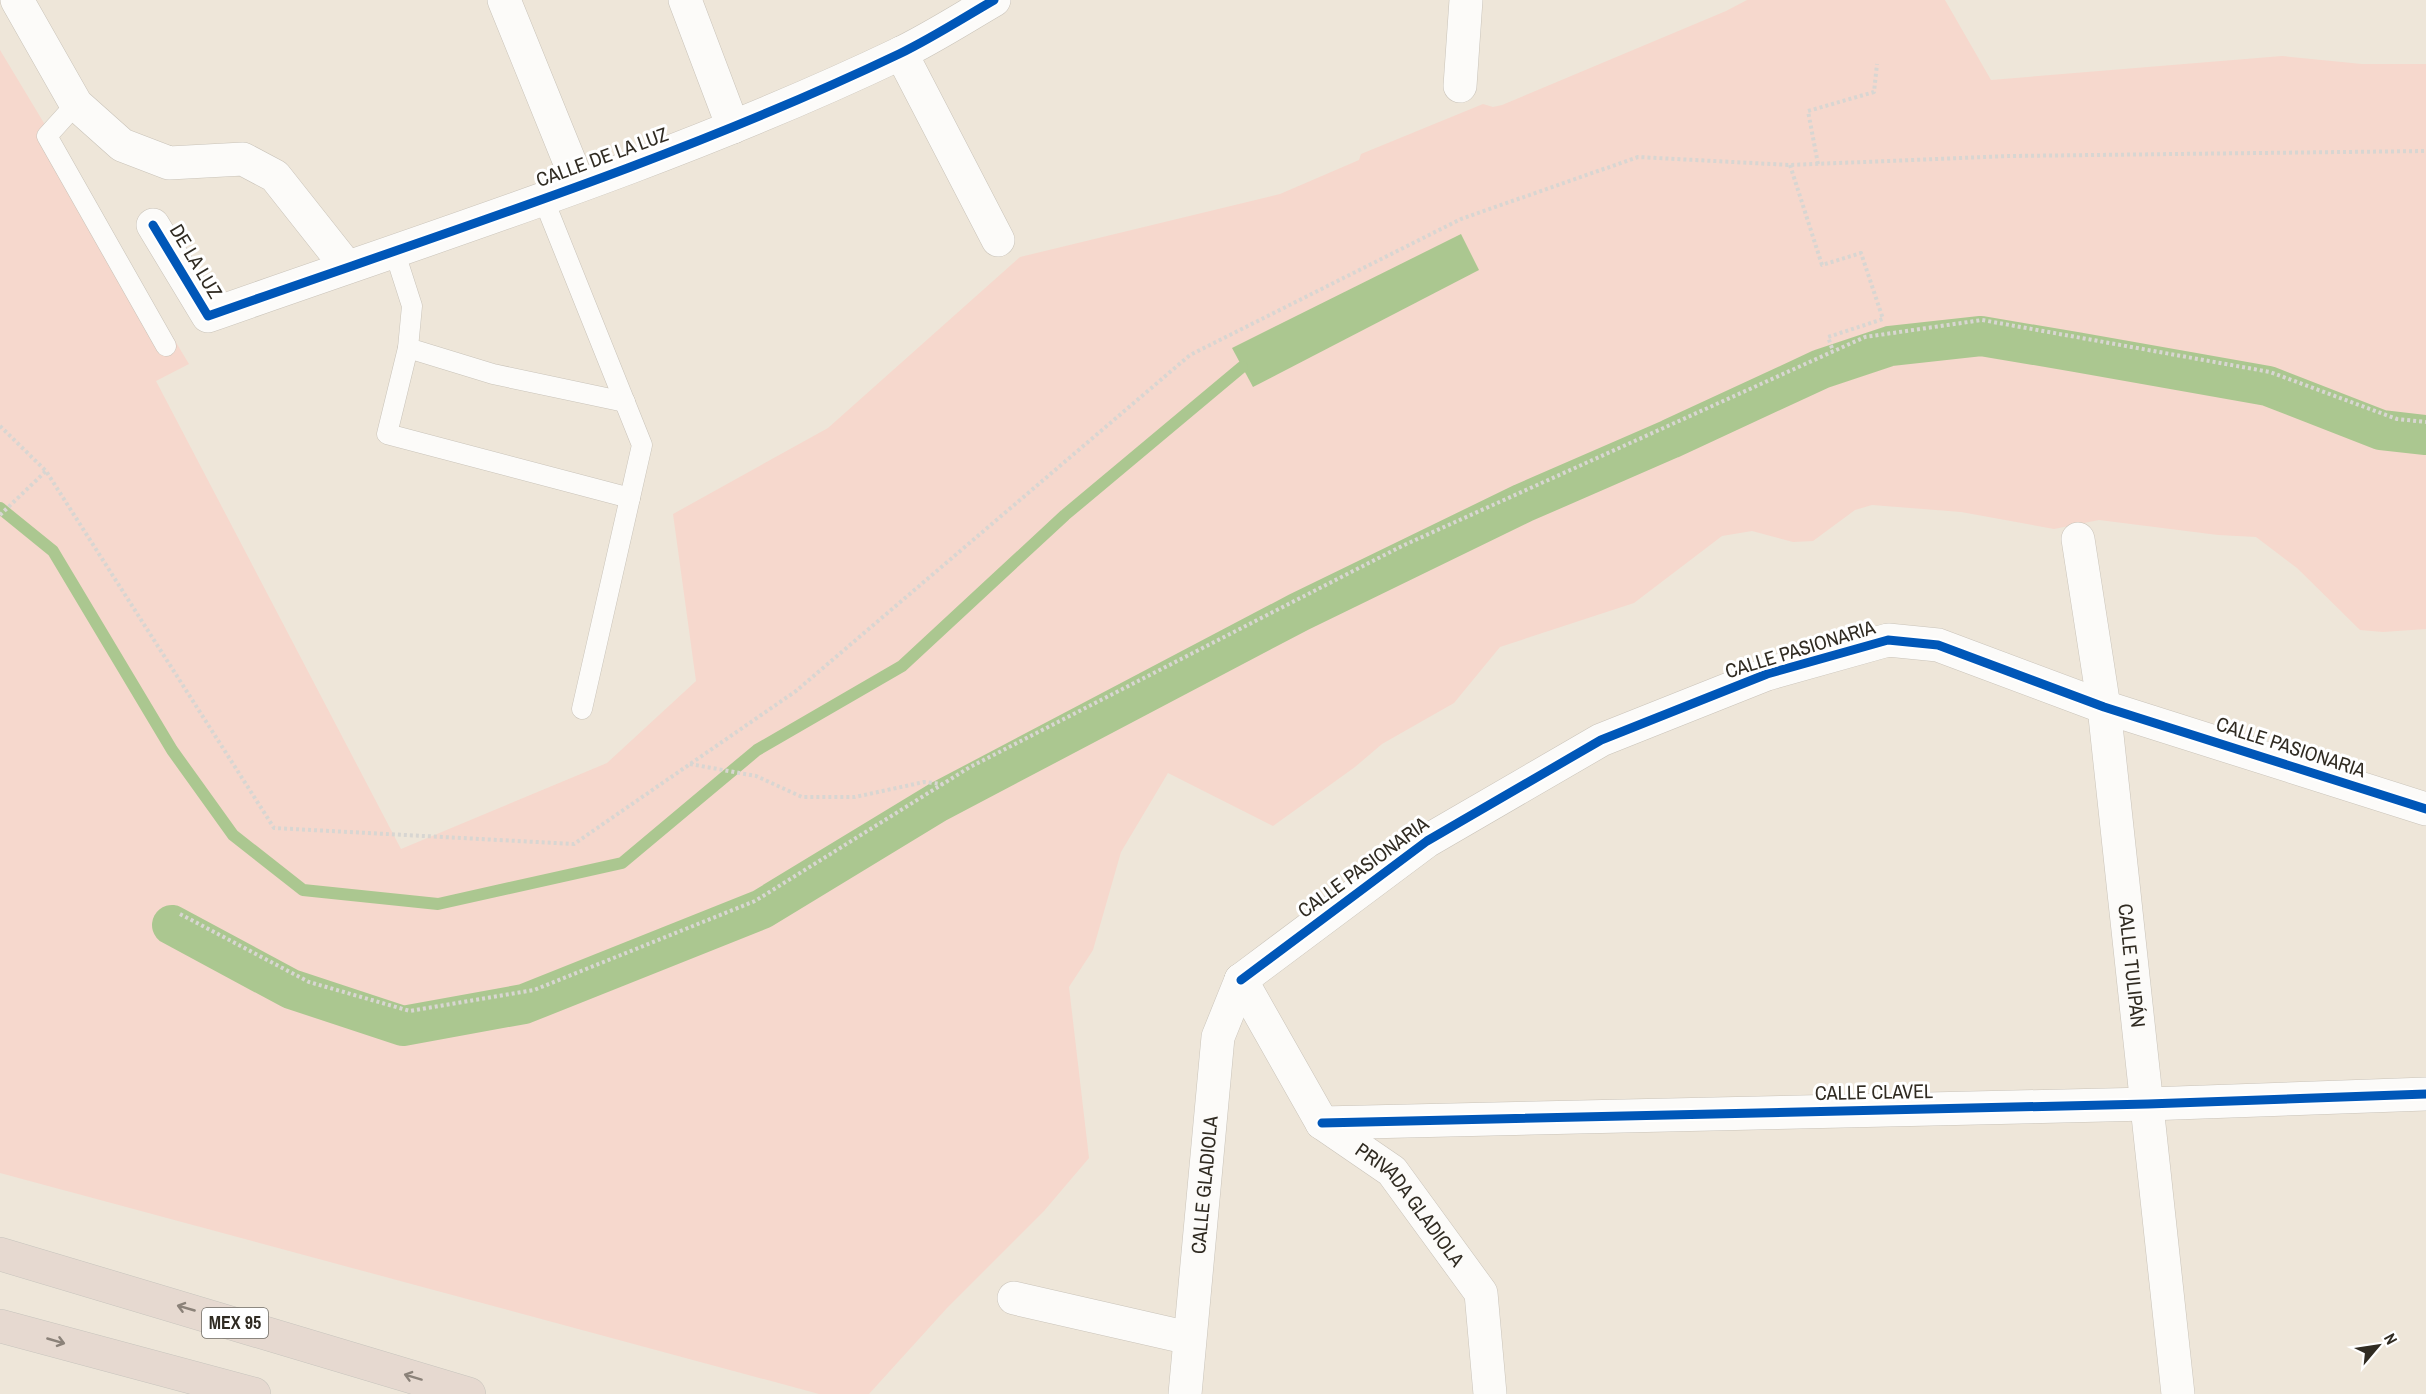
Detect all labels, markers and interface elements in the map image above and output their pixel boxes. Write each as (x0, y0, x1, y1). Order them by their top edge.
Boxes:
street label: CALLE DE LA LUZ (532, 120, 672, 193)
street label: DE LA LUZ (164, 219, 229, 303)
street label: CALLE PASIONARIA (1722, 613, 1878, 684)
street label: CALLE PASIONARIA (2213, 710, 2369, 783)
street label: CALLE PASIONARIA (1292, 810, 1434, 923)
street label: CALLE TULIPÁN (2112, 902, 2152, 1029)
street label: CALLE CLAVEL (1815, 1077, 1933, 1106)
street label: CALLE GLADIOLA (1184, 1115, 1224, 1255)
street label: PRIVADA GLADIOLA (1350, 1136, 1471, 1272)
one-way arrow (177, 1302, 196, 1313)
road number: MEX 95 (202, 1308, 268, 1338)
north arrow (2348, 1316, 2408, 1376)
text: N (2379, 1329, 2403, 1348)
one-way arrow (46, 1336, 65, 1348)
one-way arrow (404, 1371, 423, 1382)

